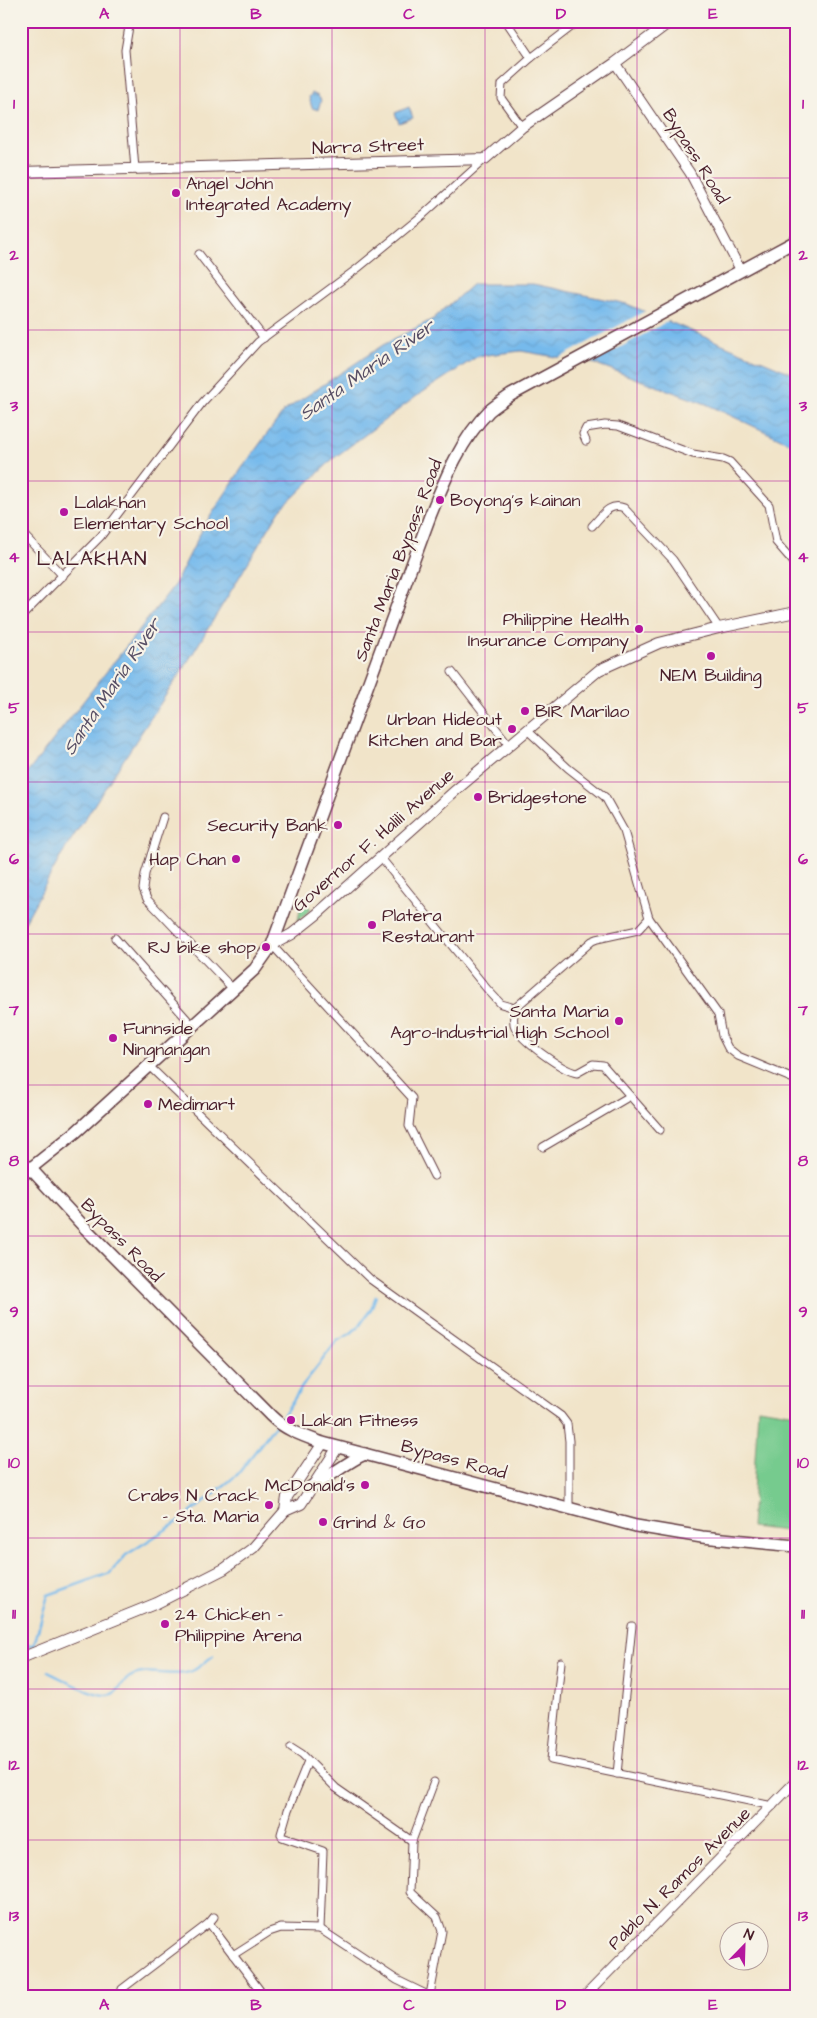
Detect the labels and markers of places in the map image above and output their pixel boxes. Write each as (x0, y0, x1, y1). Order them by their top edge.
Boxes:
place label: Angel John Integrated Academy (186, 171, 352, 218)
marker: Angel John Integrated Academy (170, 187, 182, 199)
place label: Boyong's kainan (450, 488, 580, 514)
place label: Lalakhan Elementary School (74, 490, 229, 537)
marker: Boyong's kainan (434, 494, 446, 506)
marker: Lalakhan Elementary School (58, 506, 70, 518)
place label: Philippine Health Insurance Company (468, 607, 629, 654)
marker: Philippine Health Insurance Company (633, 623, 645, 635)
marker: NEM Building (705, 650, 717, 662)
place label: NEM Building (660, 663, 762, 689)
place label: BIR Marilao (535, 699, 629, 724)
marker: BIR Marilao (519, 705, 531, 717)
place label: Urban Hideout Kitchen and Bar (368, 707, 503, 753)
marker: Urban Hideout Kitchen and Bar (506, 723, 518, 735)
place label: Bridgestone (488, 785, 587, 811)
marker: Bridgestone (472, 791, 484, 803)
place label: Security Bank (207, 813, 328, 839)
marker: Security Bank (332, 819, 344, 831)
place label: Hap Chan (149, 847, 226, 872)
marker: Hap Chan (230, 853, 242, 865)
place label: Platera Restaurant (382, 903, 475, 949)
marker: Platera Restaurant (366, 919, 378, 931)
place label: RJ bike shop (148, 935, 256, 960)
marker: RJ bike shop (260, 941, 272, 953)
place label: Santa Maria Agro-Industrial High School (390, 999, 609, 1046)
marker: Santa Maria Agro-Industrial High School (613, 1015, 625, 1027)
place label: Funnside Ningnangan (123, 1016, 210, 1063)
marker: Funnside Ningnangan (107, 1032, 119, 1044)
place label: Medimart (158, 1092, 236, 1117)
marker: Medimart (142, 1098, 154, 1110)
place label: Lakan Fitness (301, 1408, 418, 1433)
marker: Lakan Fitness (285, 1414, 297, 1426)
place label: McDonald's (265, 1473, 355, 1498)
marker: McDonald's (359, 1479, 371, 1491)
place label: Crabs N Crack - Sta. Maria (128, 1483, 259, 1529)
marker: Crabs N Crack - Sta. Maria (263, 1499, 275, 1511)
place label: Grind & Go (333, 1510, 425, 1535)
marker: Grind & Go (317, 1516, 329, 1528)
place label: 24 Chicken - Philippine Arena (175, 1602, 302, 1648)
marker: 24 Chicken - Philippine Arena (159, 1618, 171, 1630)

